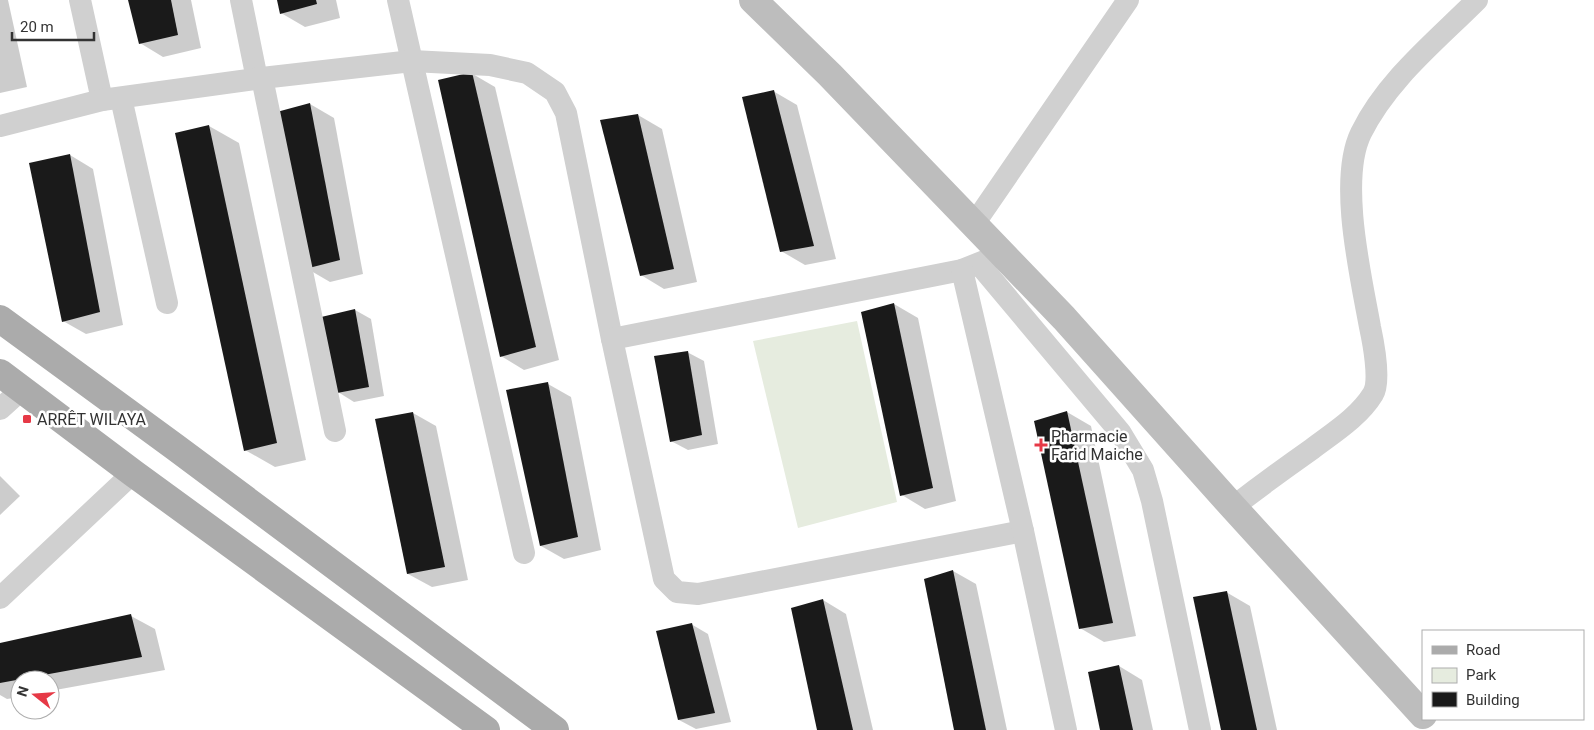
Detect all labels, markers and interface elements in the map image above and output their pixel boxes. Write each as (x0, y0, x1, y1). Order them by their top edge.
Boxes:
scale bar (12, 10, 95, 42)
text: 20 m (20, 18, 54, 36)
place label: ARRÊT WILAYA (37, 410, 147, 429)
marker: ARRÊT WILAYA (21, 413, 33, 425)
place label: Pharmacie Farid Maiche (1051, 427, 1143, 464)
marker: Pharmacie Farid Maiche (1035, 439, 1047, 451)
legend (1422, 630, 1584, 720)
text: Road (1466, 641, 1500, 659)
text: Park (1466, 666, 1497, 684)
north arrow (10, 670, 60, 720)
text: N (13, 684, 32, 698)
text: Building (1466, 691, 1520, 709)

